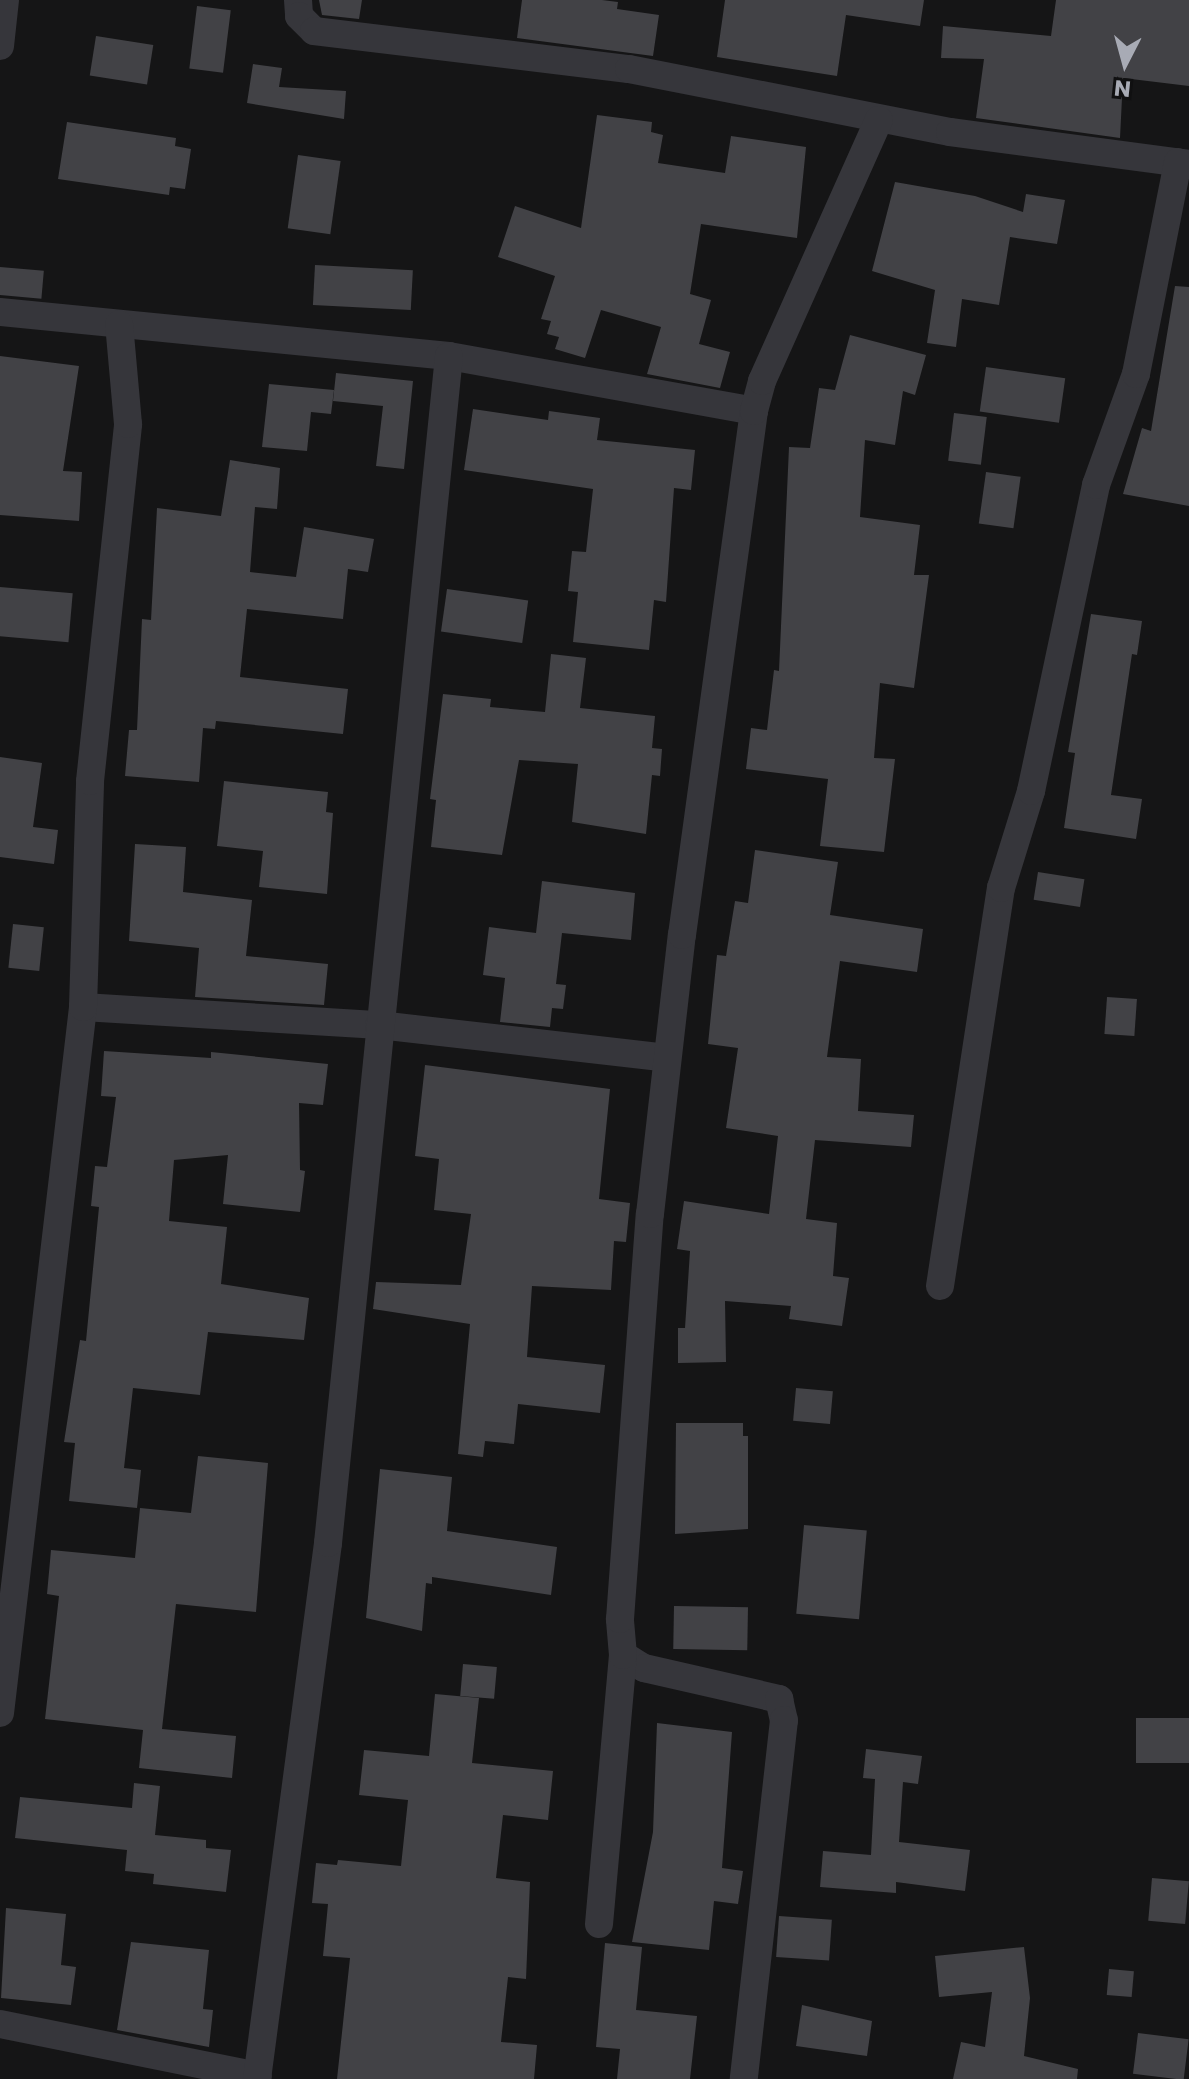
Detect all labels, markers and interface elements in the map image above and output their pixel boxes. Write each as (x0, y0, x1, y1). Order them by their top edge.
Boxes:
north arrow (1085, 24, 1165, 104)
text: N (1113, 72, 1132, 105)

